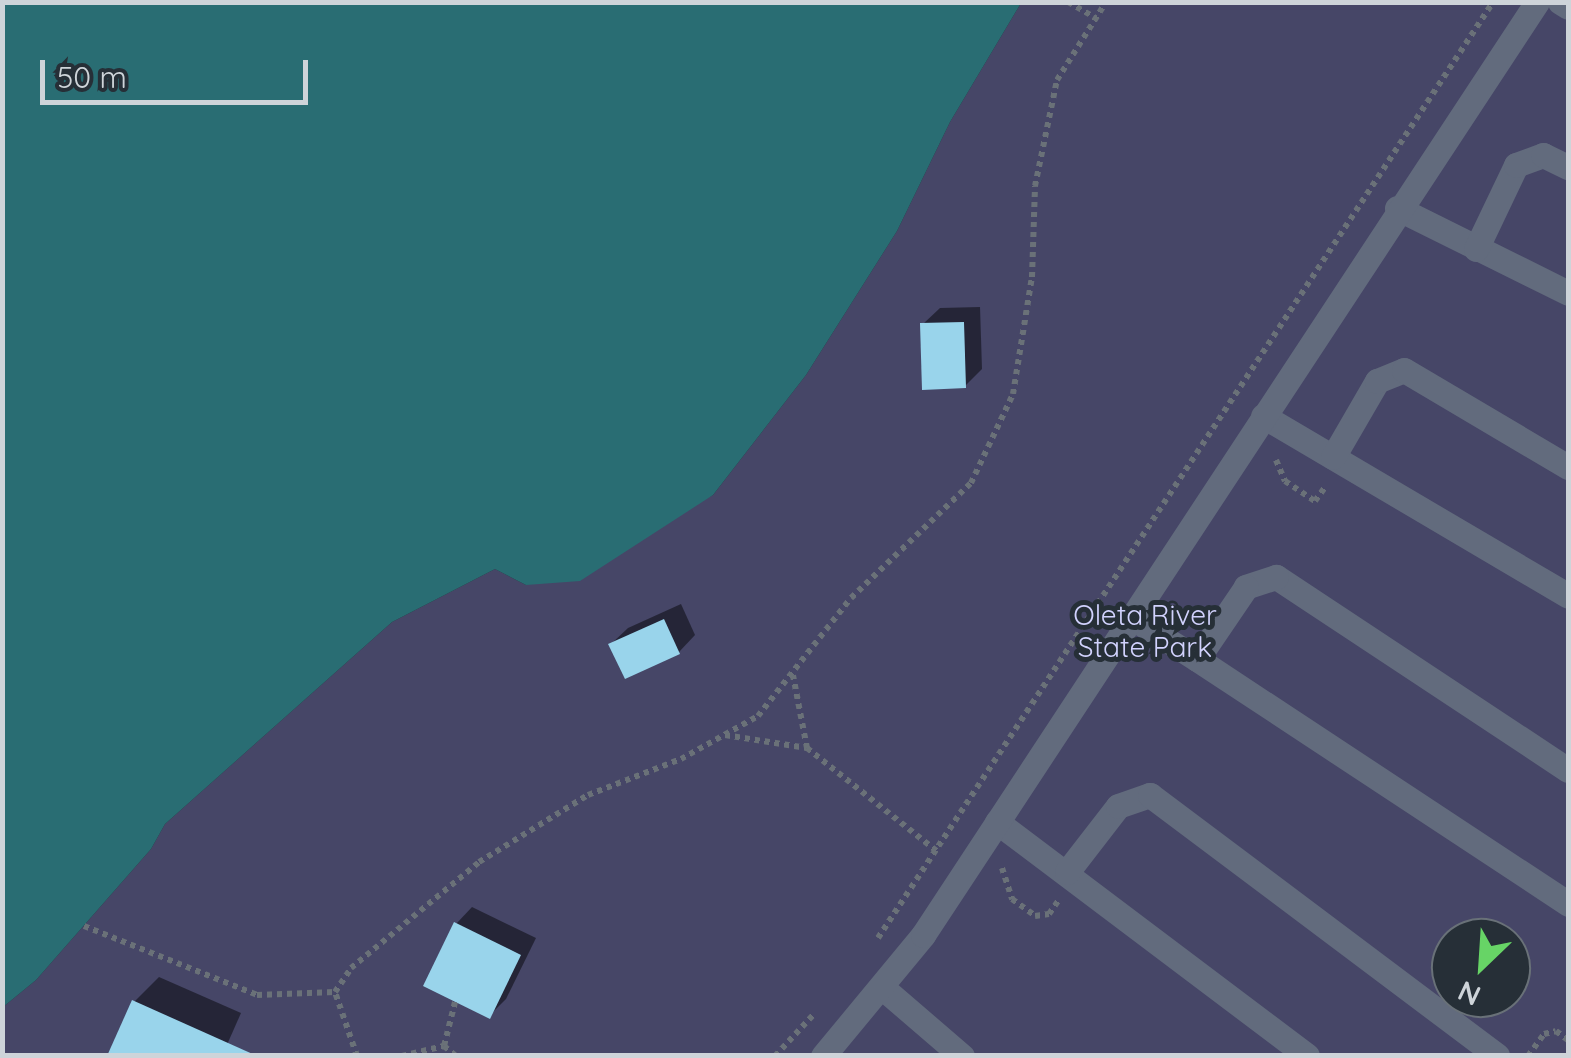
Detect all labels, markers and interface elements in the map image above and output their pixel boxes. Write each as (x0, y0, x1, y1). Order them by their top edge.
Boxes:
scale bar (45, 40, 312, 102)
text: 50 m (57, 58, 127, 96)
park label: Oleta River State Park (1073, 598, 1217, 664)
north arrow (1431, 918, 1531, 1018)
text: N (1452, 974, 1486, 1014)

